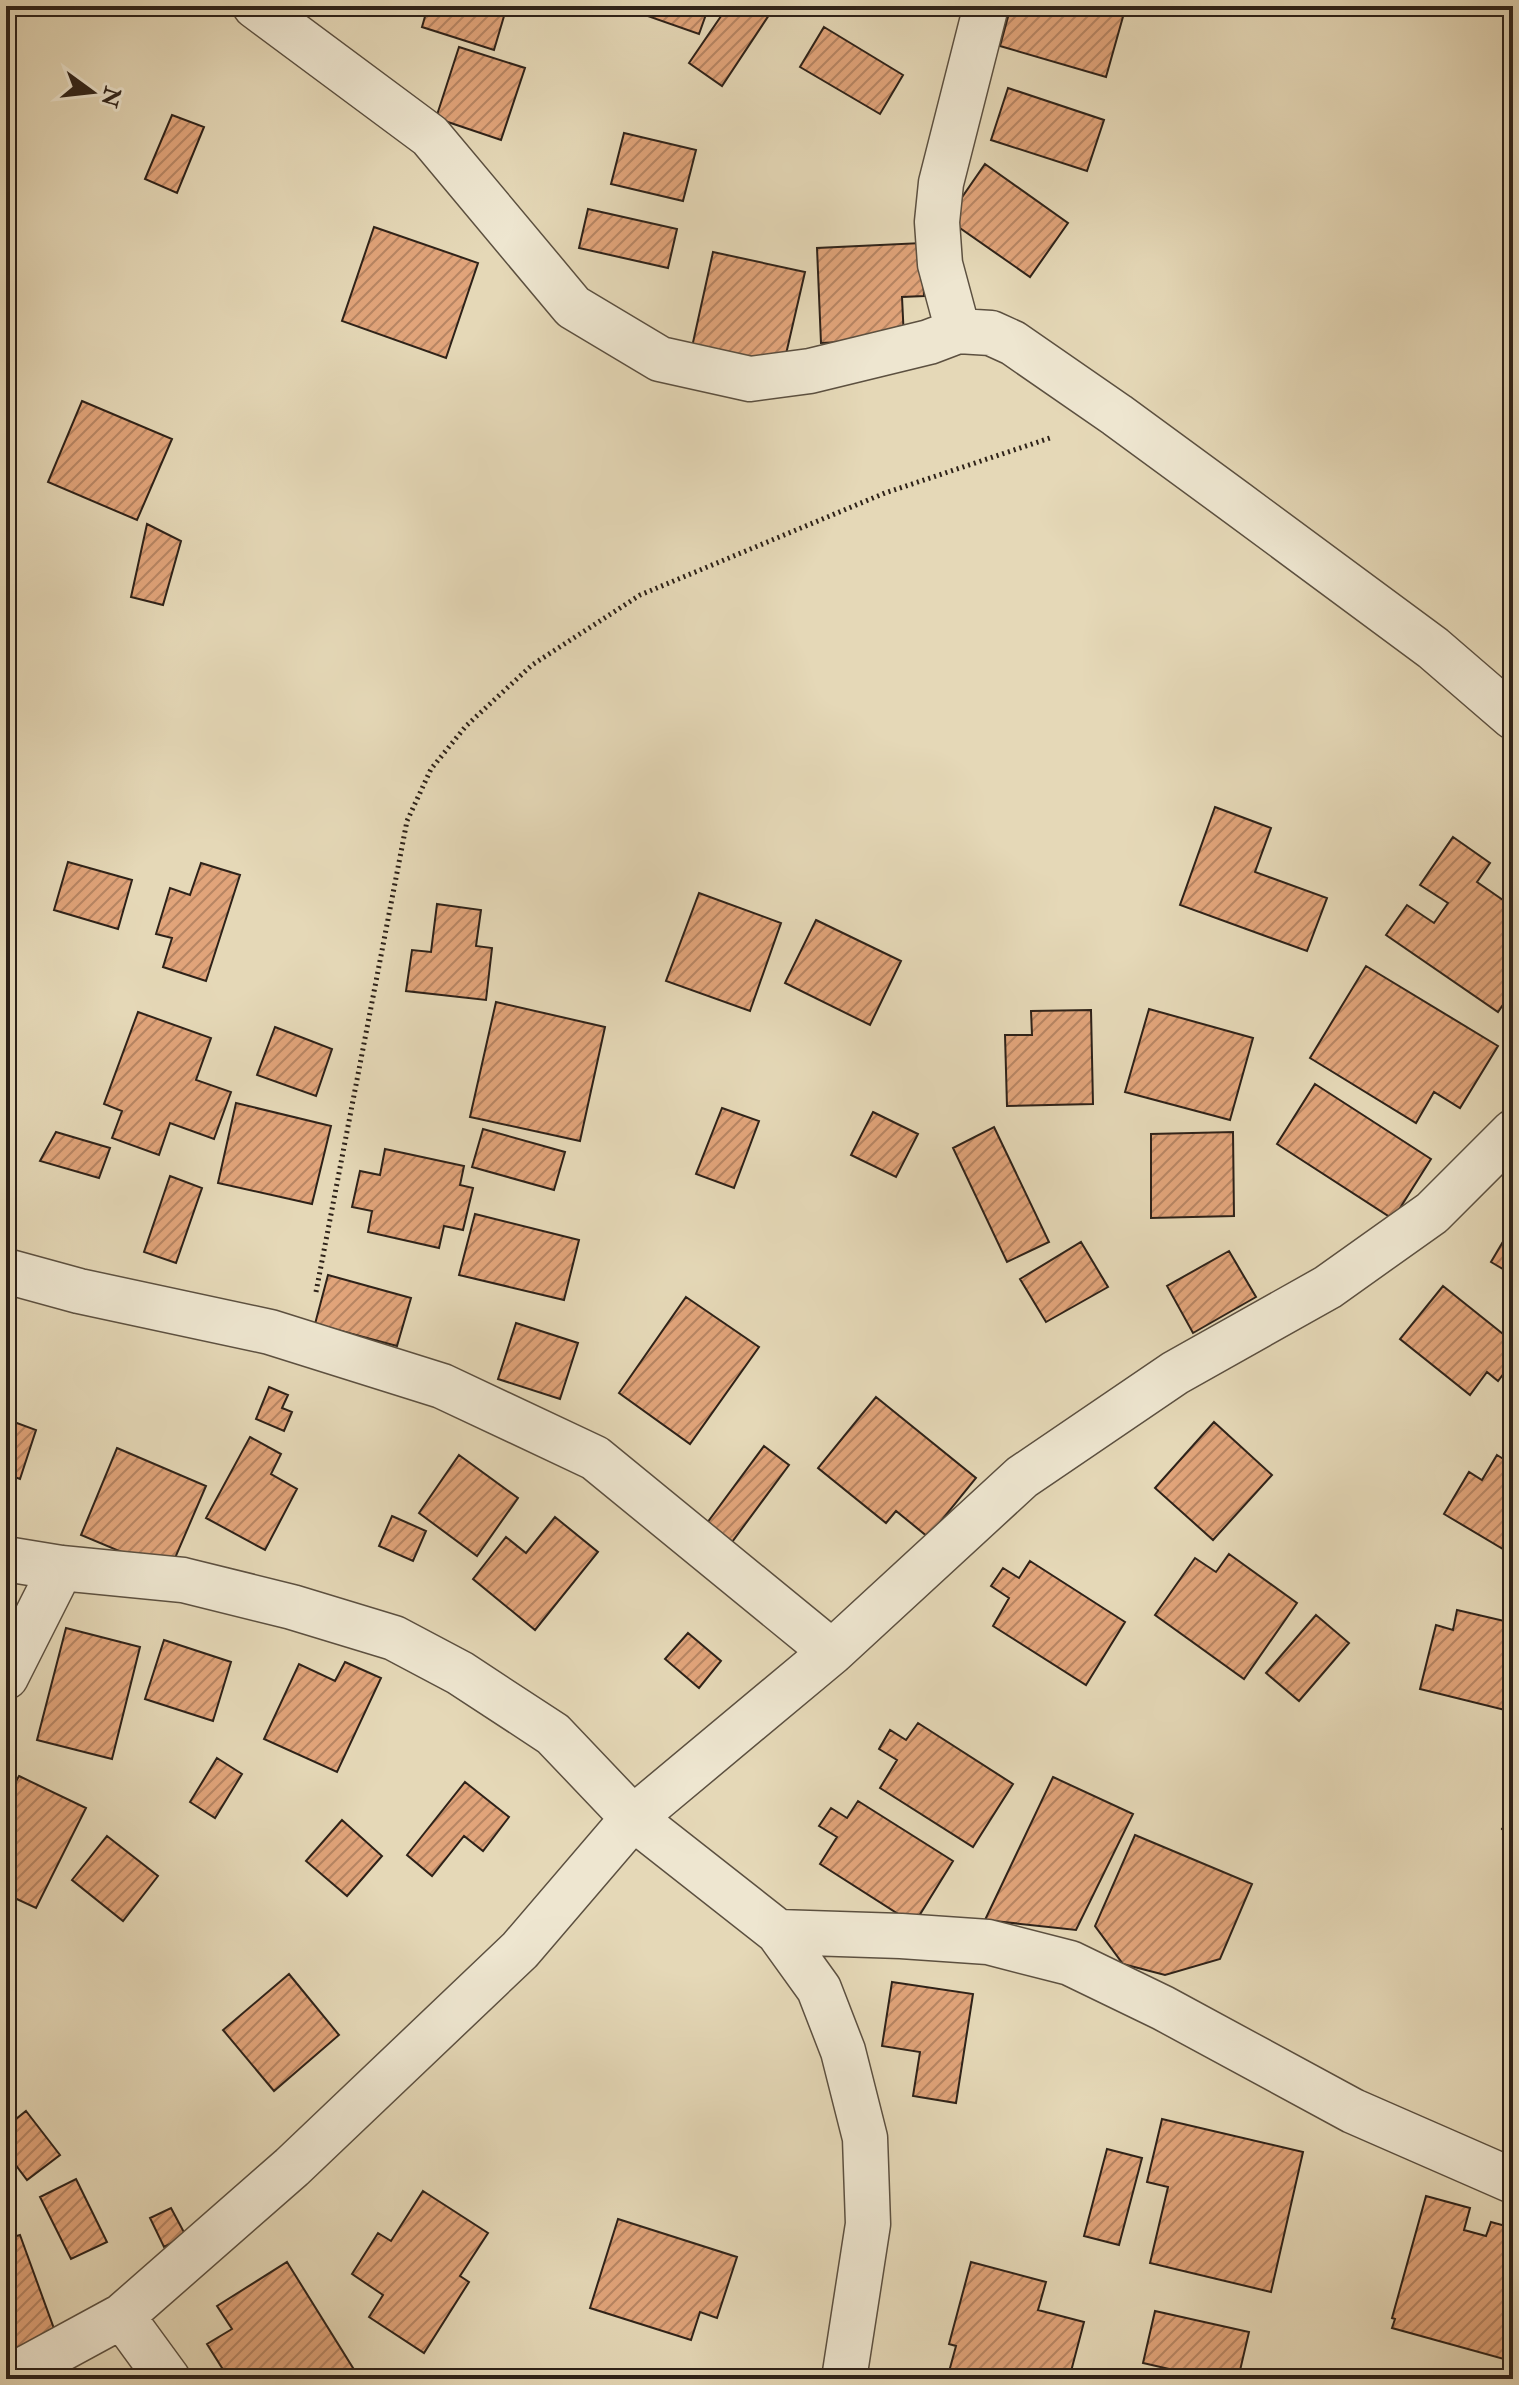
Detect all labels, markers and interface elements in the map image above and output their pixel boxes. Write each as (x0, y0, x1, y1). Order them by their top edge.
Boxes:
north arrow (52, 52, 132, 132)
text: N (94, 83, 127, 110)

